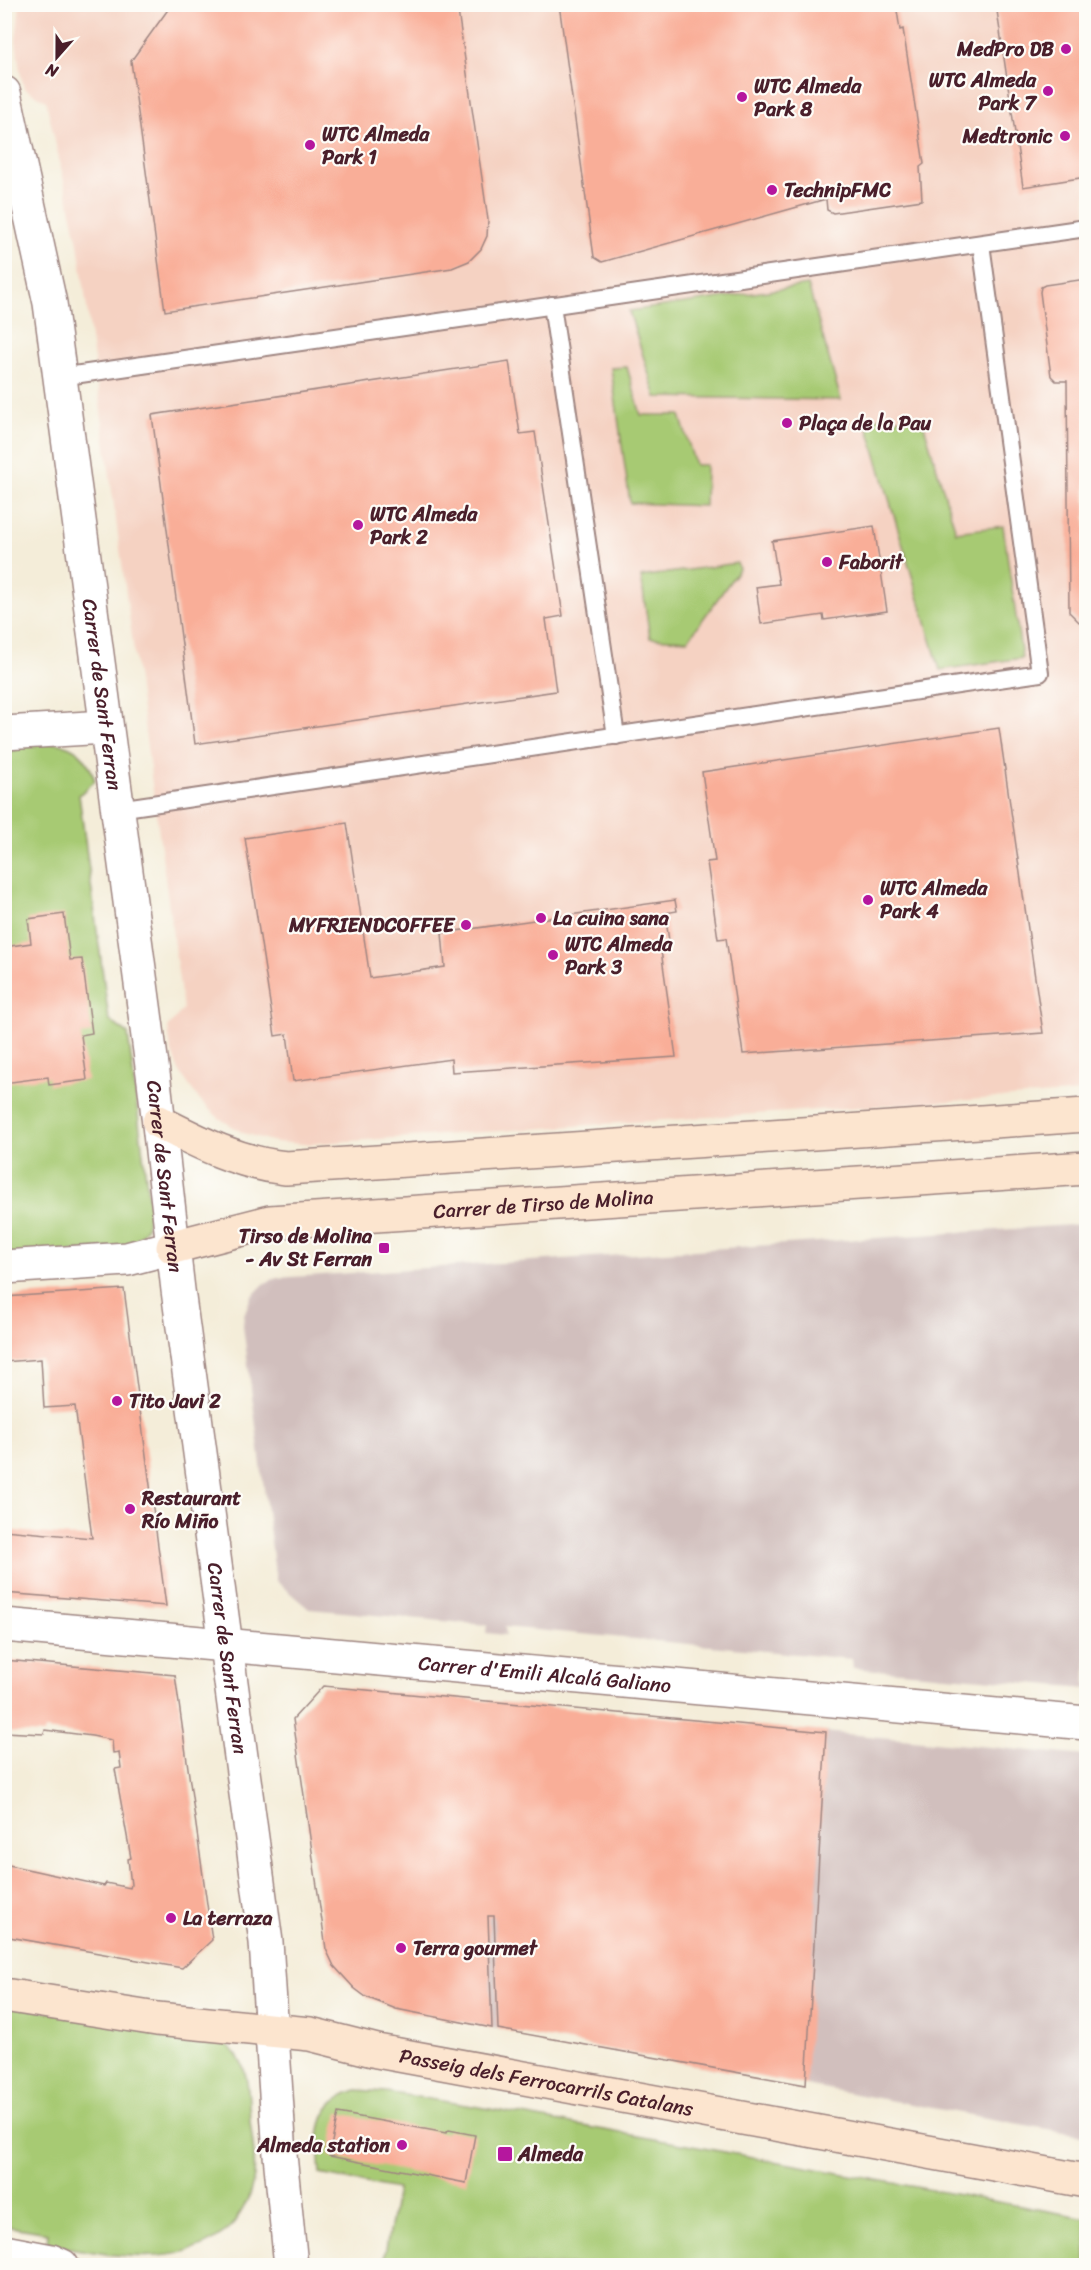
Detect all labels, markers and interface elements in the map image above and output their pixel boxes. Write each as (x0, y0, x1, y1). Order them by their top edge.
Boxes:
north arrow (27, 27, 87, 87)
place label: MedPro DB (956, 32, 1054, 67)
marker: MedPro DB (1059, 42, 1073, 56)
text: N (41, 55, 63, 86)
place label: WTC Almeda Park 7 (929, 63, 1038, 121)
place label: WTC Almeda Park 8 (754, 69, 862, 127)
marker: WTC Almeda Park 7 (1041, 84, 1055, 98)
marker: WTC Almeda Park 8 (735, 90, 749, 104)
place label: WTC Almeda Park 1 (322, 117, 430, 175)
place label: Medtronic (961, 119, 1053, 154)
marker: Medtronic (1058, 129, 1072, 143)
marker: WTC Almeda Park 1 (303, 138, 317, 152)
place label: TechnipFMC (784, 173, 891, 208)
marker: TechnipFMC (765, 183, 779, 197)
place label: Plaça de la Pau (799, 406, 932, 441)
marker: Plaça de la Pau (780, 416, 794, 430)
place label: WTC Almeda Park 2 (370, 497, 478, 555)
marker: WTC Almeda Park 2 (351, 518, 365, 532)
place label: Faborit (838, 545, 905, 580)
marker: Faborit (820, 555, 834, 569)
street label: Carrer de Sant Ferran (72, 596, 133, 793)
place label: WTC Almeda Park 4 (880, 871, 988, 929)
marker: WTC Almeda Park 4 (861, 893, 875, 907)
place label: La cuina sana (553, 901, 670, 936)
place label: MYFRIENDCOFFEE (288, 908, 456, 943)
marker: La cuina sana (534, 911, 548, 925)
marker: MYFRIENDCOFFEE (459, 918, 473, 932)
place label: WTC Almeda Park 3 (565, 927, 673, 985)
marker: WTC Almeda Park 3 (546, 948, 560, 962)
street label: Carrer de Sant Ferran (137, 1079, 193, 1275)
street label: Carrer de Tirso de Molina (432, 1179, 654, 1229)
place label: Tirso de Molina - Av St Ferran (239, 1219, 373, 1277)
marker: Tirso de Molina - Av St Ferran (377, 1241, 391, 1255)
place label: Tito Javi 2 (129, 1384, 221, 1419)
marker: Tito Javi 2 (110, 1394, 124, 1408)
place label: Restaurant Río Miño (141, 1481, 241, 1539)
marker: Restaurant Río Miño (123, 1502, 137, 1516)
street label: Carrer de Sant Ferran (197, 1560, 258, 1757)
street label: Carrer d'Emili Alcalá Galiano (417, 1645, 673, 1703)
place label: La terraza (183, 1901, 272, 1936)
marker: La terraza (164, 1911, 178, 1925)
place label: Terra gourmet (413, 1931, 539, 1966)
marker: Terra gourmet (394, 1941, 408, 1955)
street label: Passeig dels Ferrocarrils Catalans (397, 2038, 697, 2126)
place label: Almeda station (256, 2128, 390, 2163)
place label: Almeda (517, 2137, 584, 2172)
marker: Almeda station (395, 2138, 409, 2152)
marker: Almeda (496, 2145, 514, 2163)

